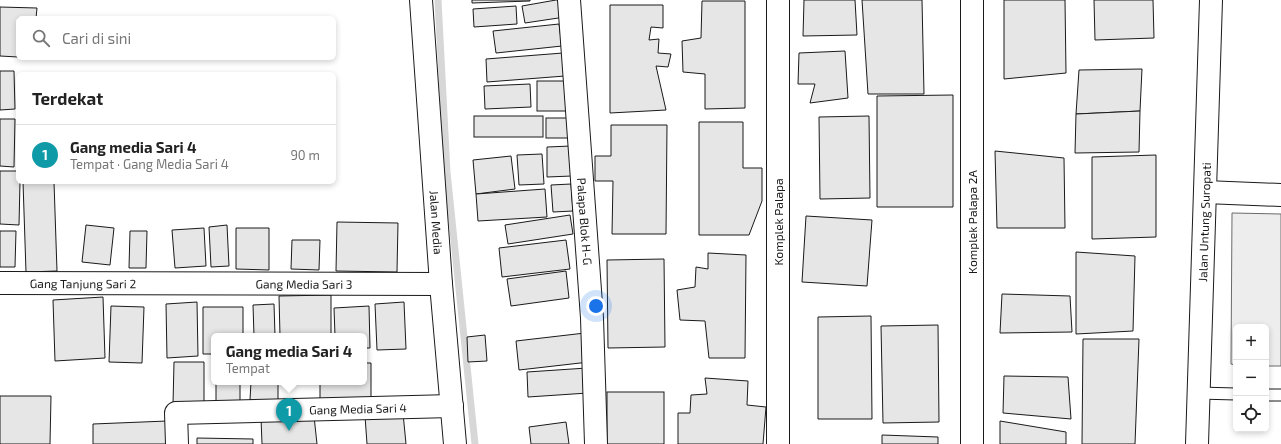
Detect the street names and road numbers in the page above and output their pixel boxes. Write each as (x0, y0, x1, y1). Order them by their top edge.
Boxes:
street label: Jalan Untung Suropati (1195, 162, 1213, 282)
street label: Komplek Palapa 2A (965, 169, 979, 274)
street label: Palapa Blok H-G (575, 177, 595, 266)
street label: Komplek Palapa (771, 178, 785, 266)
street label: Jalan Media (427, 190, 446, 255)
street label: Gang Tanjung Sari 2 (30, 276, 136, 291)
street label: Gang Media Sari 3 (255, 277, 353, 291)
street label: Gang Media Sari 4 (309, 400, 407, 417)

